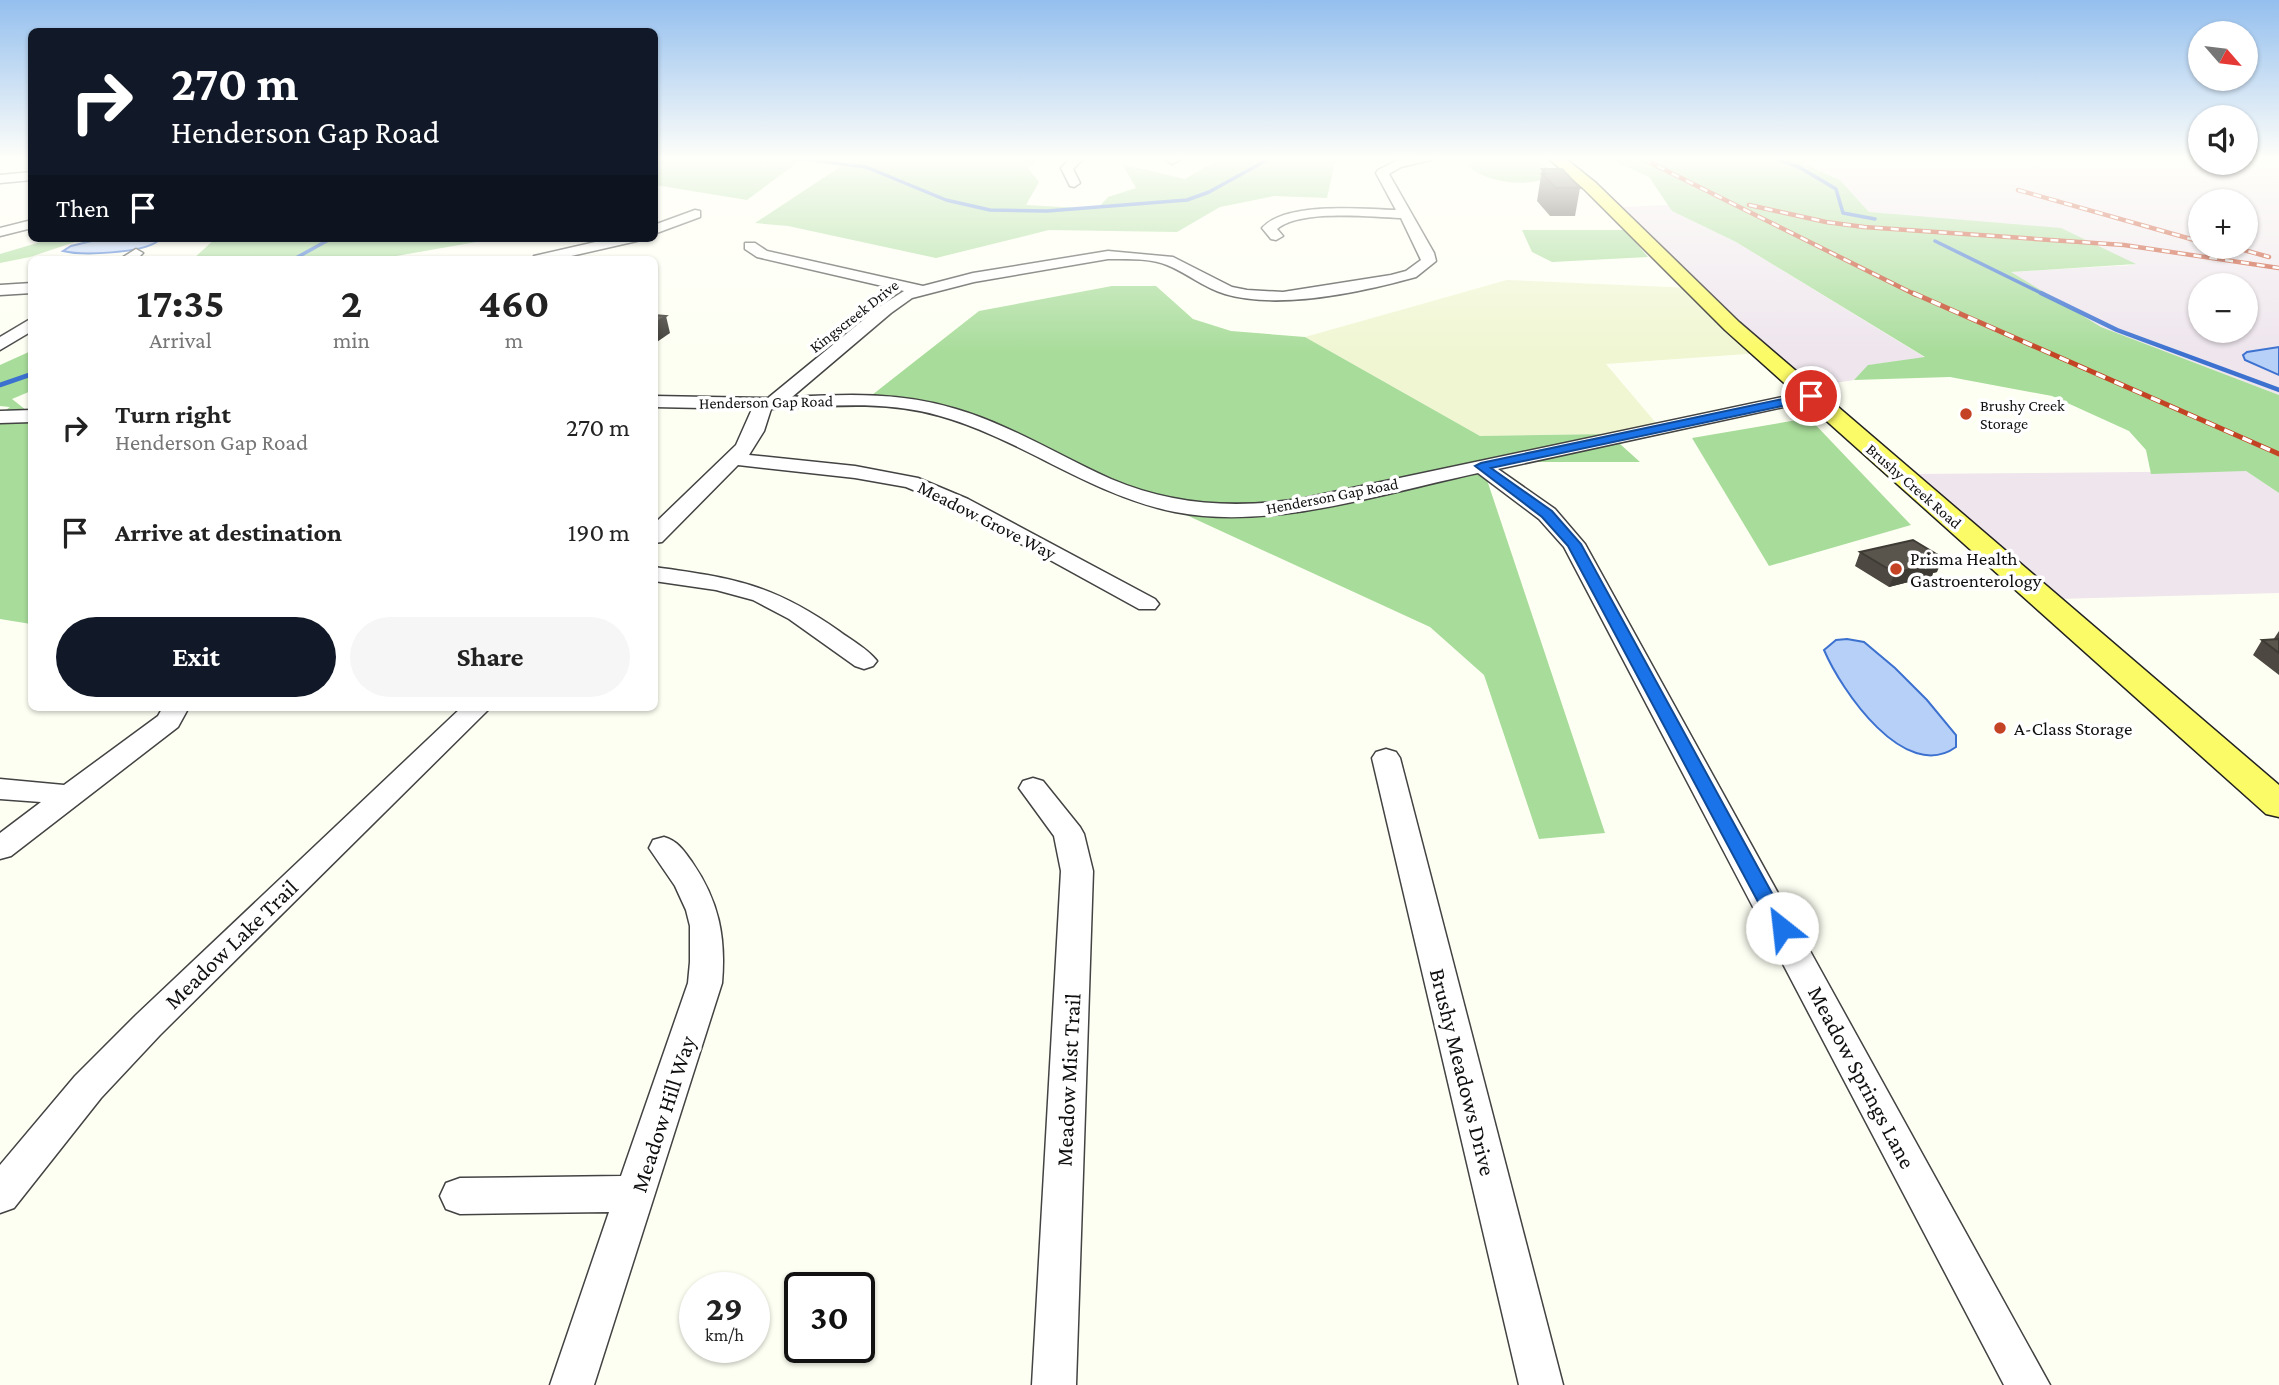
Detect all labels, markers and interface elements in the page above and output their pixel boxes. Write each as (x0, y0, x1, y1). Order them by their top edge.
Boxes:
north arrow (2188, 21, 2258, 91)
map controls (2188, 21, 2258, 343)
icon: right (56, 56, 147, 147)
text: 270 m (171, 56, 299, 111)
button: sound (2188, 105, 2258, 175)
text: Henderson Gap Road (171, 114, 440, 150)
icon: arrive (124, 189, 162, 227)
button: + (2188, 189, 2258, 259)
text: Then (56, 194, 110, 223)
button: − (2188, 273, 2258, 343)
street label: Kingscreek Drive (806, 276, 902, 357)
text: 17:35 (137, 279, 225, 326)
text: 2 (341, 279, 362, 326)
text: 460 (478, 279, 550, 326)
text: Arrival (149, 327, 212, 353)
text: min (333, 327, 370, 353)
text: m (505, 327, 523, 353)
pin (1781, 366, 1841, 426)
icon: arrive (1792, 377, 1830, 415)
street label: Henderson Gap Road (699, 392, 834, 413)
place label: Brushy Creek Storage (1980, 397, 2065, 433)
text: Turn right (115, 400, 231, 429)
marker: Brushy Creek Storage (1958, 406, 1974, 422)
icon: right (56, 409, 94, 447)
text: 270 m (566, 413, 630, 442)
text: Henderson Gap Road (115, 429, 308, 455)
street label: Brushy Creek Road (1862, 440, 1965, 533)
street label: Henderson Gap Road (1264, 475, 1400, 518)
street label: Meadow Grove Way (914, 476, 1060, 564)
icon: arrive (56, 514, 94, 552)
text: Arrive at destination (115, 518, 342, 547)
text: 190 m (568, 518, 630, 547)
place label: Prisma Health Gastroenterology (1910, 548, 2042, 591)
marker: Prisma Health Gastroenterology (1888, 561, 1904, 577)
button: Exit (56, 617, 336, 697)
button: Share (350, 617, 630, 697)
place label: A-Class Storage (2014, 718, 2132, 739)
marker: A-Class Storage (1992, 720, 2008, 736)
street label: Meadow Lake Trail (159, 874, 303, 1014)
position arrow (1745, 891, 1819, 965)
street label: Brushy Meadows Drive (1425, 966, 1501, 1178)
street label: Meadow Springs Lane (1803, 981, 1921, 1173)
street label: Meadow Mist Trail (1050, 993, 1086, 1167)
street label: Meadow Hill Way (625, 1032, 701, 1196)
speed limit sign: 30 (784, 1272, 875, 1363)
text: 29 (706, 1289, 743, 1328)
text: km/h (705, 1325, 744, 1345)

